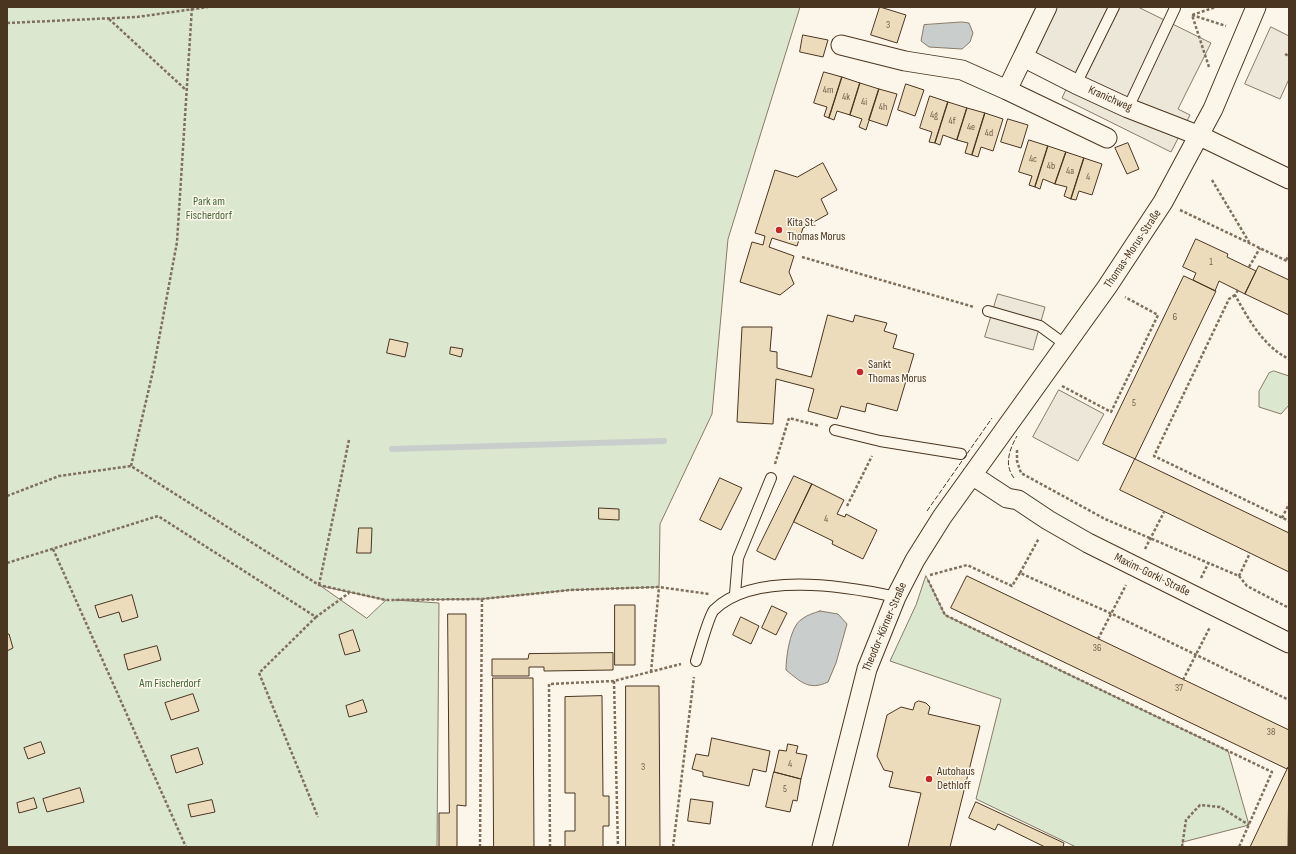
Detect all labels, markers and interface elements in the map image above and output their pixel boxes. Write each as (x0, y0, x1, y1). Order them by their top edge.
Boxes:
house number: 3 (886, 19, 890, 31)
street label: Kranichweg (1086, 83, 1134, 115)
house number: 4m (823, 84, 833, 96)
house number: 4k (842, 91, 850, 103)
house number: 4i (861, 96, 867, 108)
house number: 4h (879, 101, 887, 113)
house number: 4g (930, 109, 938, 121)
house number: 4f (948, 115, 956, 127)
house number: 4e (967, 121, 975, 133)
house number: 4d (985, 127, 993, 139)
house number: 4c (1029, 153, 1037, 165)
house number: 4b (1047, 160, 1055, 172)
house number: 4a (1066, 165, 1074, 177)
house number: 4 (1086, 171, 1090, 183)
park label: Park am Fischerdorf (186, 195, 232, 223)
street label: Thomas-Morus-Straße (1101, 207, 1165, 291)
place label: Kita St. Thomas Morus (787, 216, 845, 244)
marker: Kita St. Thomas Morus (774, 225, 784, 235)
house number: 1 (1209, 256, 1213, 268)
house number: 6 (1173, 311, 1177, 323)
place label: Sankt Thomas Morus (868, 358, 926, 386)
marker: Sankt Thomas Morus (855, 367, 865, 377)
house number: 5 (1132, 397, 1136, 409)
house number: 4 (824, 513, 828, 525)
street label: Maxim-Gorki-Straße (1112, 550, 1192, 600)
street label: Theodor-Körner-Straße (860, 580, 910, 674)
house number: 36 (1093, 642, 1101, 654)
park label: Am Fischerdorf (139, 677, 201, 691)
house number: 37 (1175, 682, 1183, 694)
house number: 38 (1267, 726, 1275, 738)
house number: 4 (788, 758, 792, 770)
house number: 3 (641, 761, 645, 773)
place label: Autohaus Dethloff (937, 765, 975, 793)
marker: Autohaus Dethloff (924, 774, 934, 784)
house number: 5 (783, 783, 787, 795)

